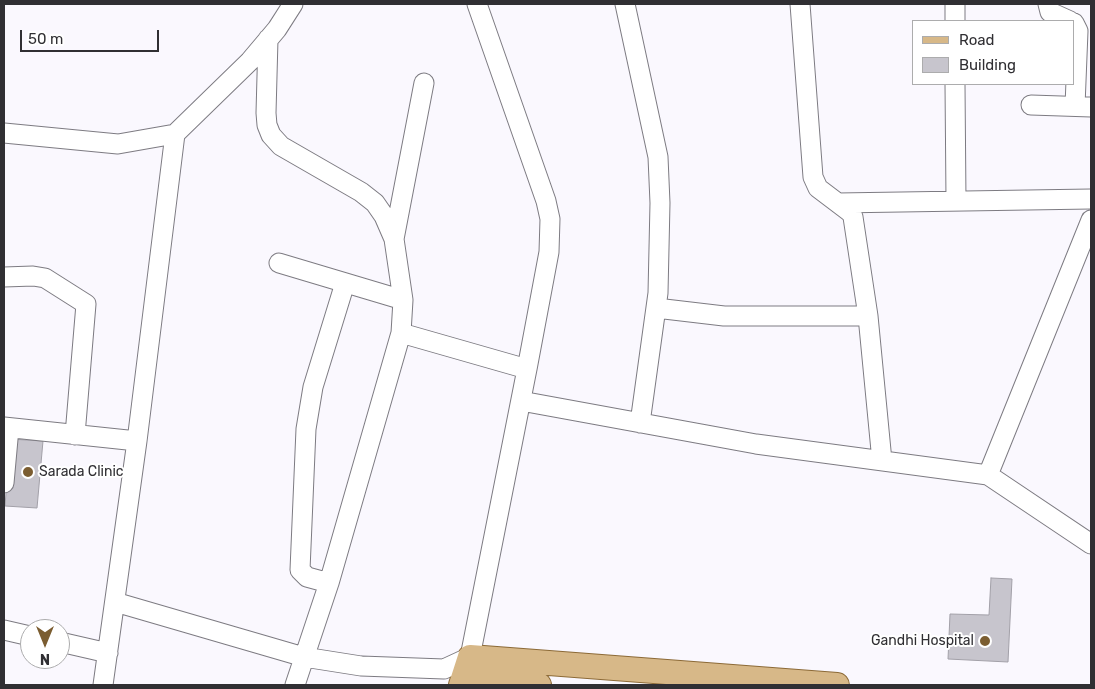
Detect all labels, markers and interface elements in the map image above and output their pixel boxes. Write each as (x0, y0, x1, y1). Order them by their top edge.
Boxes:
scale bar (22, 20, 161, 52)
legend (912, 20, 1075, 85)
text: 50 m (28, 30, 63, 48)
text: Road (959, 31, 995, 49)
text: Building (959, 56, 1016, 74)
place label: Sarada Clinic (39, 464, 124, 480)
marker: Sarada Clinic (21, 465, 35, 479)
north arrow (20, 619, 70, 669)
place label: Gandhi Hospital (871, 633, 974, 649)
marker: Gandhi Hospital (978, 634, 992, 648)
text: N (40, 650, 50, 667)

